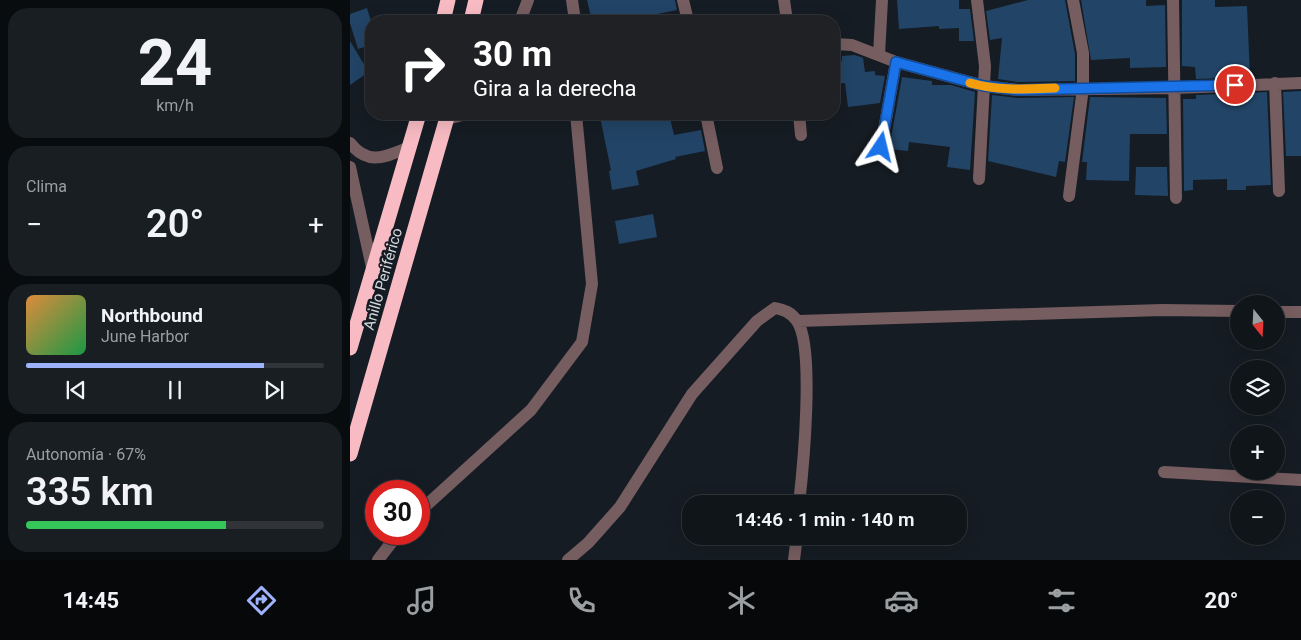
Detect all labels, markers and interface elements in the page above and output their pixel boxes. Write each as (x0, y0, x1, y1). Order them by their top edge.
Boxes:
text: 24 (138, 25, 212, 101)
text: 30 m (473, 34, 552, 75)
icon: right (390, 35, 455, 100)
pin (1214, 64, 1256, 106)
icon: arrive (1221, 71, 1249, 99)
text: Gira a la derecha (473, 76, 637, 101)
text: km/h (156, 96, 194, 115)
position arrow (854, 120, 906, 172)
text: Clima (26, 177, 67, 196)
text: 20° (146, 202, 204, 246)
text: − (26, 208, 42, 241)
text: + (308, 208, 324, 241)
street label: Anillo Periférico (360, 226, 406, 332)
north arrow (1230, 295, 1285, 350)
map controls (1230, 295, 1285, 545)
text: Northbound (101, 304, 203, 327)
text: June Harbor (101, 327, 189, 346)
button: layers (1230, 360, 1285, 415)
icon: previous (62, 376, 90, 404)
icon: pause (161, 376, 189, 404)
icon: next (260, 376, 288, 404)
button: + (1230, 425, 1285, 480)
text: Autonomía · 67% (26, 445, 146, 464)
text: 335 km (26, 470, 154, 514)
speed limit sign: 30 (365, 480, 430, 545)
button: − (1230, 490, 1285, 545)
text: 14:46 · 1 min · 140 m (734, 508, 915, 531)
icon: directions (244, 583, 279, 618)
icon: music (404, 583, 439, 618)
icon: phone (564, 583, 599, 618)
icon: climate (724, 583, 759, 618)
icon: car (884, 583, 919, 618)
icon: filters (1044, 583, 1079, 618)
text: 14:45 (63, 588, 119, 613)
text: 20° (1205, 588, 1238, 613)

